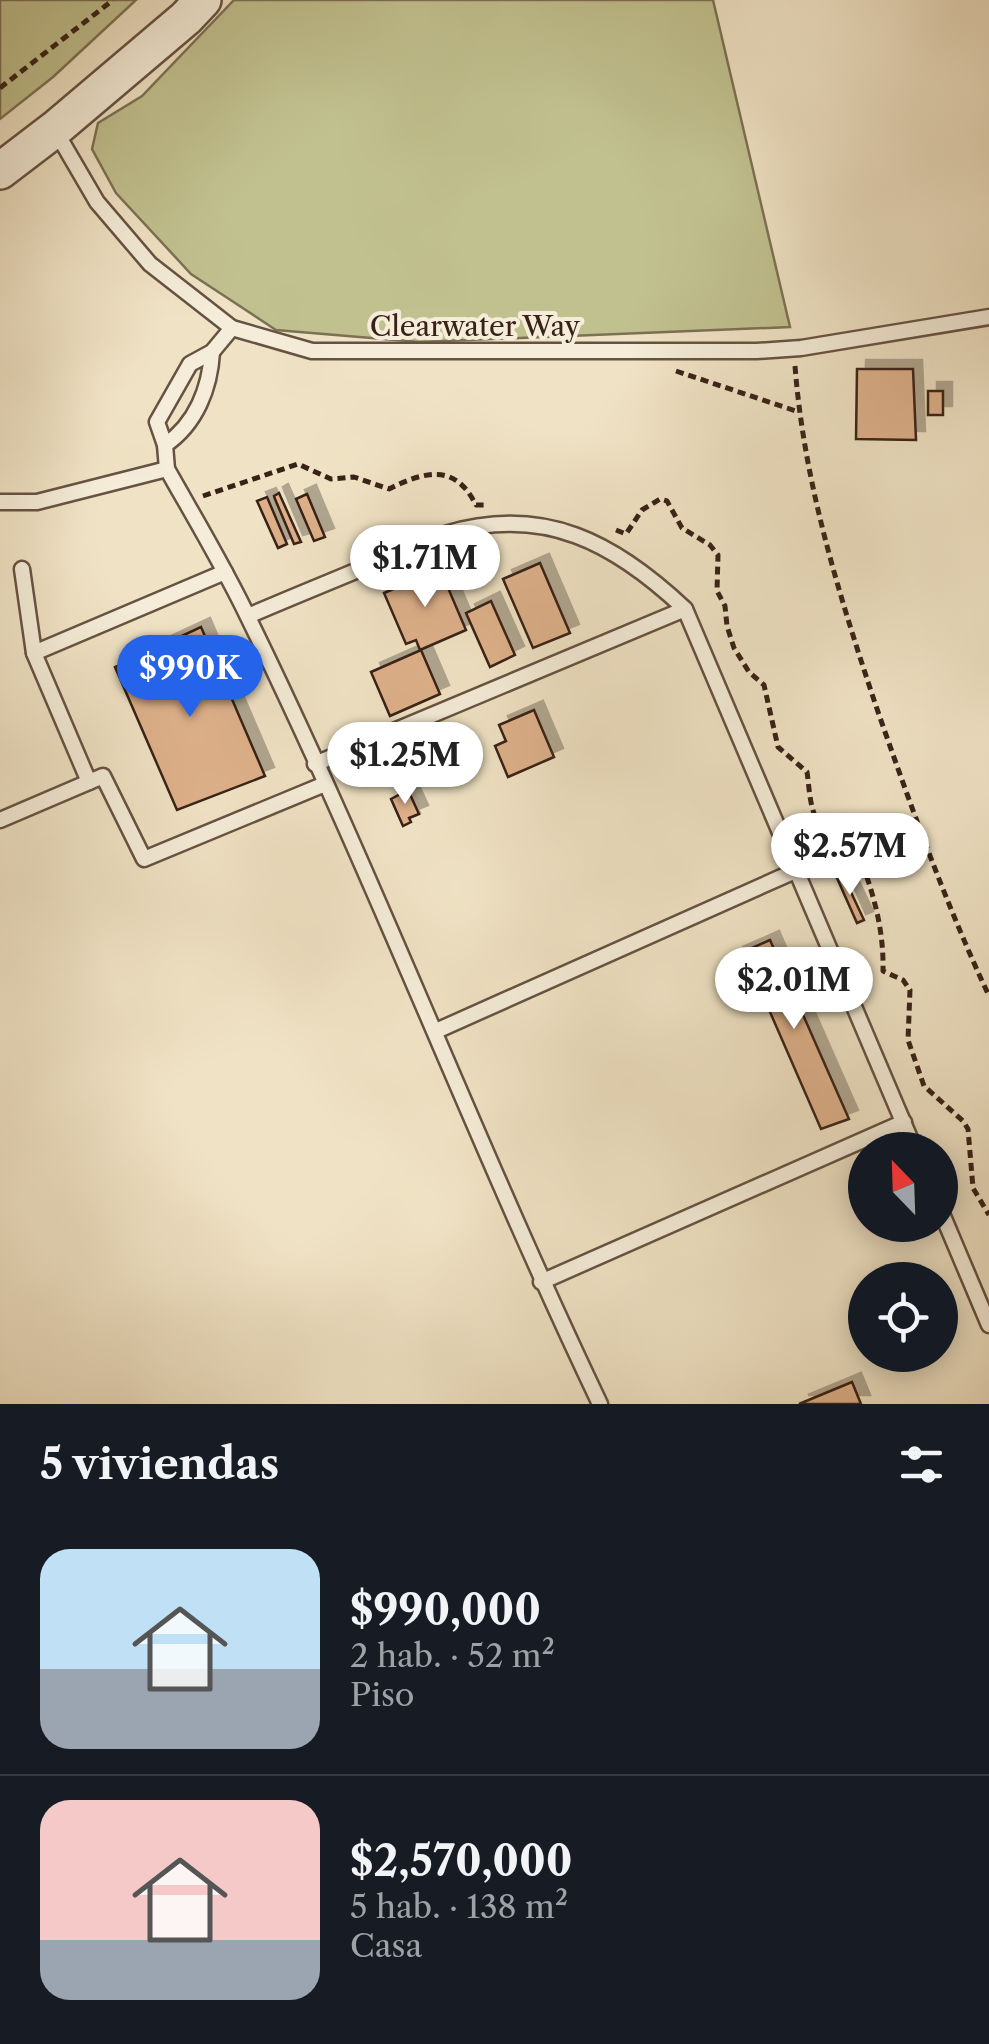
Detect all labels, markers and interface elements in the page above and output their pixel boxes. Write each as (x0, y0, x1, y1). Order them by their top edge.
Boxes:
street label: Clearwater Way (370, 309, 581, 343)
pin: $1.71M (344, 525, 506, 610)
text: $1.71M (372, 538, 478, 577)
pin: $990K (120, 635, 260, 720)
text: $990K (139, 648, 241, 687)
pin: $1.25M (324, 722, 486, 807)
text: $1.25M (349, 735, 461, 774)
pin: $2.57M (769, 813, 931, 898)
text: $2.57M (793, 826, 907, 865)
pin: $2.01M (713, 947, 875, 1032)
text: $2.01M (737, 960, 851, 999)
north arrow (848, 1132, 958, 1242)
map controls (848, 1132, 958, 1372)
button: locate (848, 1262, 958, 1372)
icon: filters (894, 1437, 949, 1492)
text: 5 viviendas (40, 1438, 279, 1490)
text: $990,000 (350, 1584, 541, 1636)
icon: home (120, 1589, 240, 1709)
text: 2 hab. · 52 m² (350, 1636, 555, 1675)
text: Piso (350, 1675, 414, 1714)
text: $2,570,000 (350, 1835, 572, 1887)
icon: home (120, 1840, 240, 1960)
text: 5 hab. · 138 m² (350, 1887, 568, 1926)
text: Casa (350, 1926, 422, 1965)

